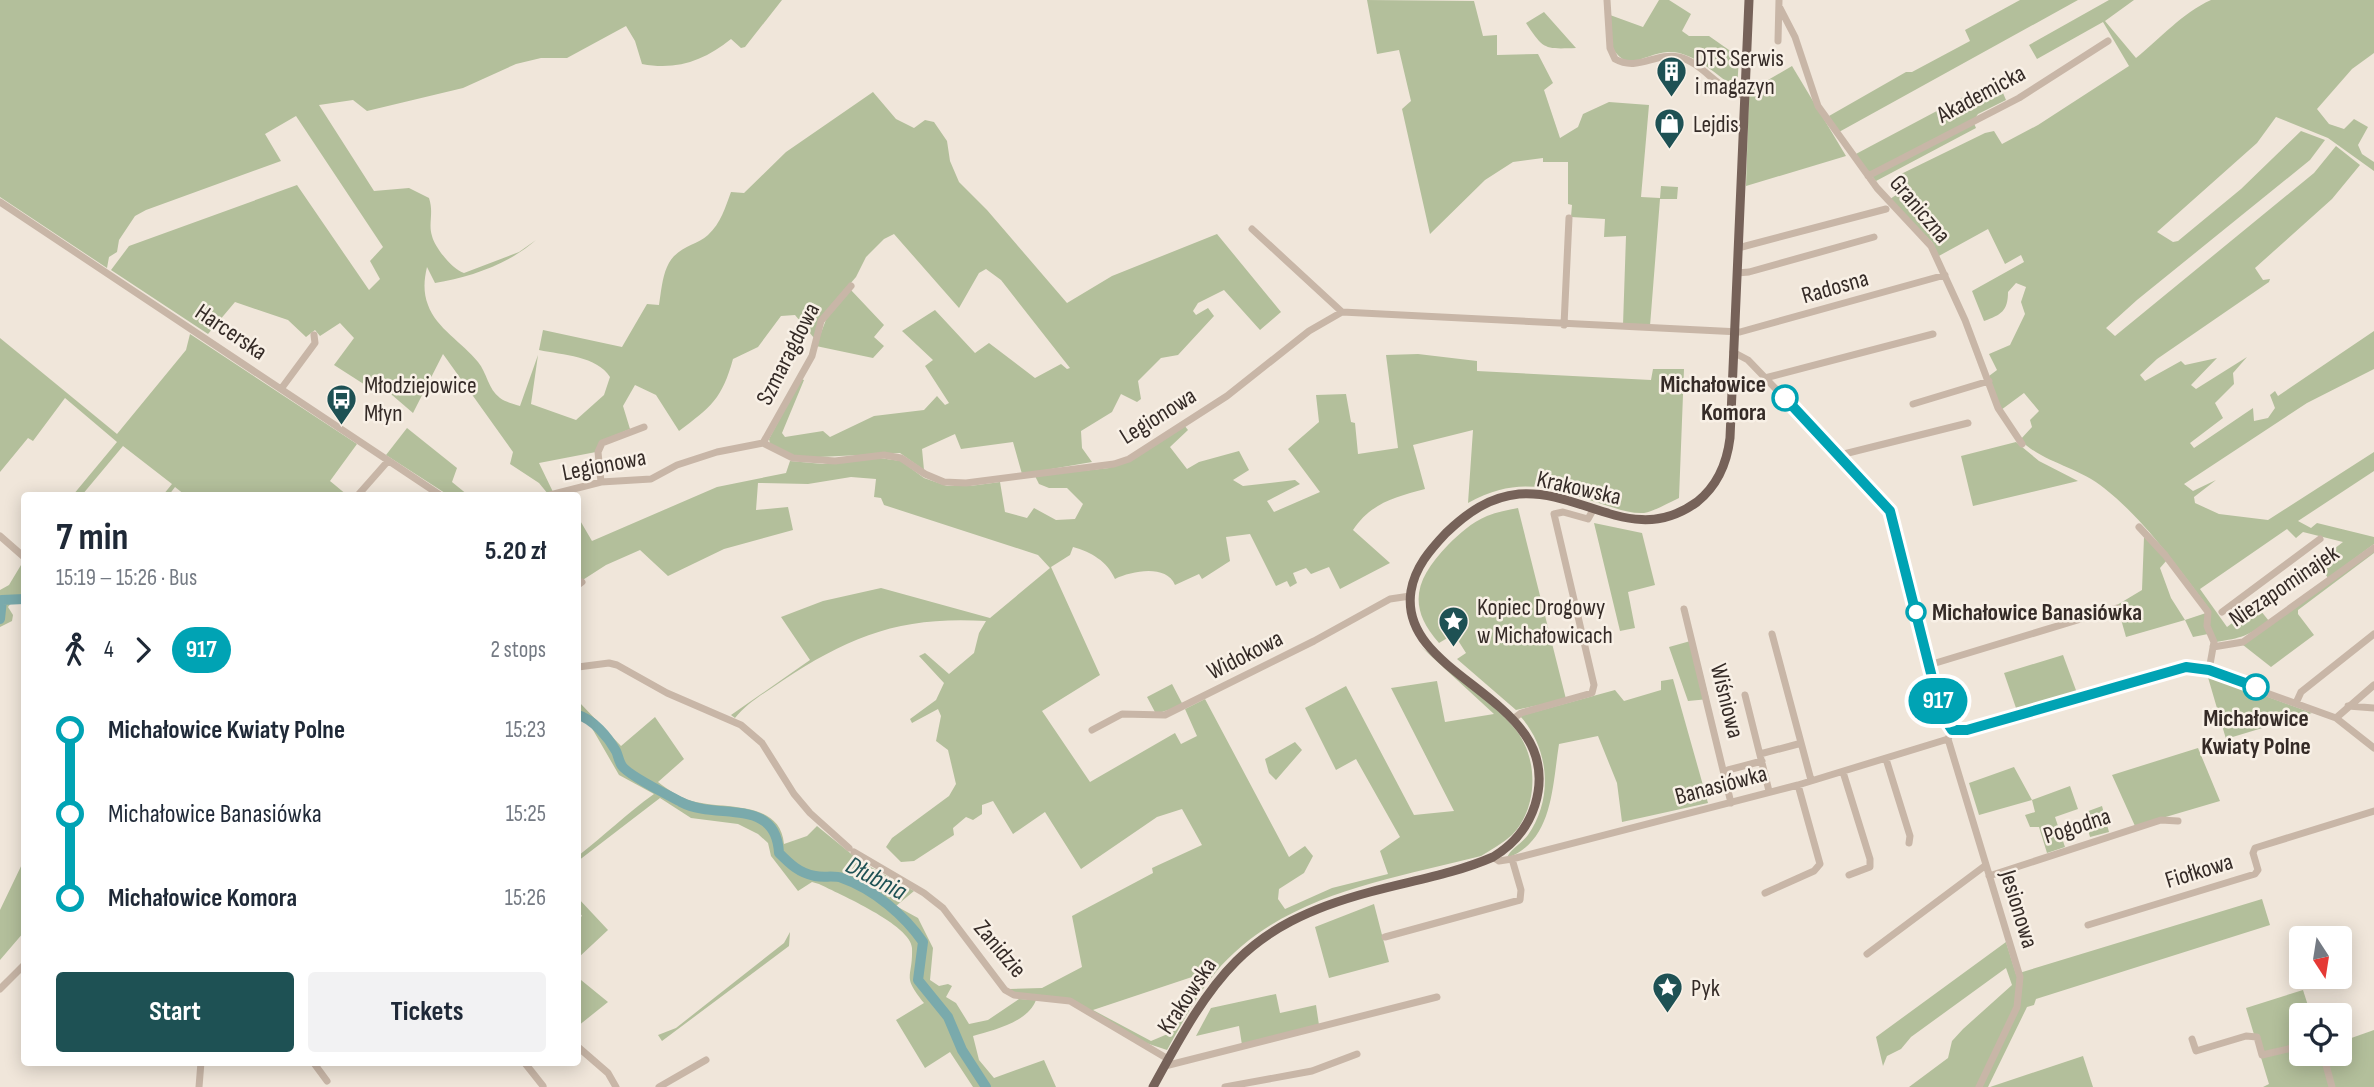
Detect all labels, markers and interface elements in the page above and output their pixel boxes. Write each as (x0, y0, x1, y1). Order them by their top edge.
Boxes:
place label: DTS Serwis i magazyn (1695, 44, 1784, 101)
building icon: DTS Serwis i magazyn (1655, 55, 1689, 99)
street label: Akademicka (1931, 59, 2030, 130)
shop icon: Lejdis (1653, 107, 1687, 151)
place label: Lejdis (1693, 110, 1739, 139)
street label: Graniczna (1883, 169, 1957, 249)
street label: Radosna (1798, 264, 1872, 310)
street label: Harcerska (189, 297, 273, 367)
street label: Szmaragdowa (750, 298, 826, 410)
place label: Michałowice Komora (1660, 370, 1766, 427)
place label: Młodziejowice Młyn (364, 371, 477, 428)
street label: Legionowa (1114, 381, 1202, 451)
bus stop icon: Młodziejowice Młyn (324, 382, 358, 426)
marker: Michałowice Komora (1772, 385, 1798, 411)
street label: Legionowa (560, 443, 648, 487)
street label: Krakowska (1534, 464, 1624, 512)
text: 7 min (56, 515, 128, 560)
text: 5.20 zł (485, 536, 546, 567)
street label: Niezapominajek (2223, 539, 2345, 633)
text: 15:19 – 15:26 · Bus (56, 564, 197, 592)
place label: Kopiec Drogowy w Michałowicach (1477, 593, 1613, 650)
place label: Michałowice Banasiówka (1932, 598, 2142, 627)
marker: Michałowice Banasiówka (1906, 602, 1926, 622)
place icon: Kopiec Drogowy w Michałowicach (1437, 604, 1471, 648)
street label: Widokowa (1202, 624, 1288, 686)
icon: walk (56, 631, 94, 669)
icon: forward (124, 631, 162, 669)
text: 917 (186, 635, 217, 664)
text: 4 (104, 636, 114, 664)
text: 2 stops (490, 636, 546, 664)
street label: Wiśniowa (1704, 661, 1750, 741)
marker: Michałowice Kwiaty Polne (2243, 674, 2269, 700)
line badge: 917 (1898, 678, 1978, 724)
text: 917 (1922, 686, 1954, 715)
place label: Michałowice Kwiaty Polne (2201, 704, 2311, 761)
text: Michałowice Kwiaty Polne (108, 715, 345, 746)
text: 15:23 (505, 716, 546, 744)
street label: Banasiówka (1672, 759, 1770, 811)
text: Michałowice Banasiówka (108, 799, 322, 830)
text: 15:25 (506, 800, 546, 828)
street label: Pogodna (2040, 802, 2114, 850)
street label: Fiołkowa (2162, 847, 2236, 895)
water label: Dłubnia (840, 850, 912, 908)
street label: Jesionowa (1993, 865, 2045, 952)
text: Michałowice Komora (108, 883, 297, 914)
text: 15:26 (505, 884, 546, 912)
street label: Zanidzie (968, 914, 1032, 984)
north arrow (2289, 926, 2352, 989)
map controls (2289, 926, 2352, 1066)
street label: Krakowska (1151, 952, 1223, 1040)
place icon: Pyk (1651, 971, 1685, 1015)
button: Start (56, 972, 294, 1052)
button: Tickets (308, 972, 546, 1052)
place label: Pyk (1691, 974, 1720, 1003)
button: locate (2289, 1003, 2352, 1066)

